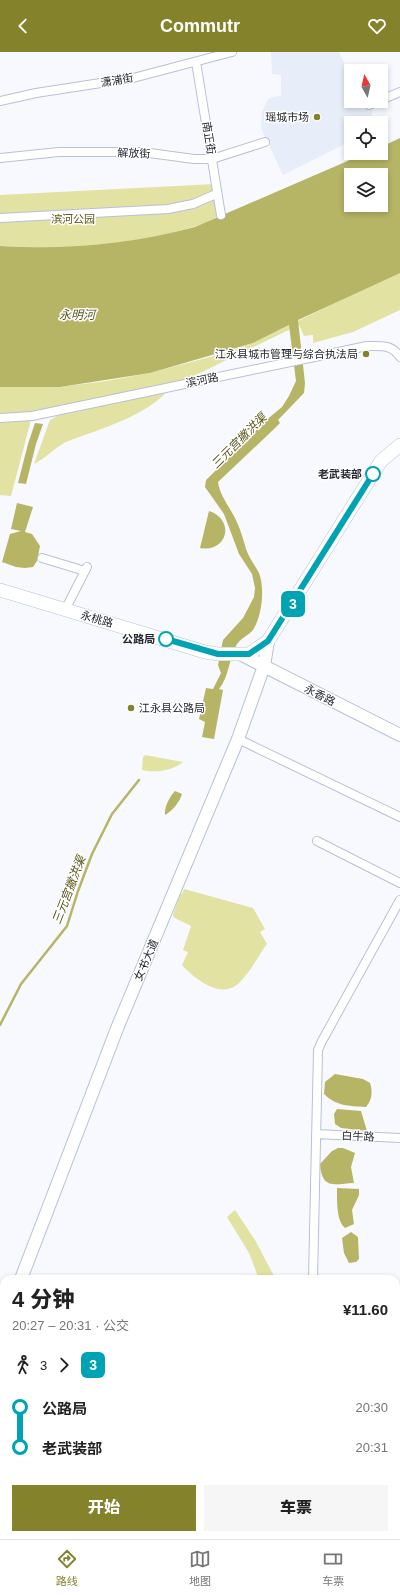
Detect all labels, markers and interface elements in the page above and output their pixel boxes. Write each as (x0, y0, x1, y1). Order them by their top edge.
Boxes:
icon: back (12, 15, 34, 37)
icon: heart (366, 15, 388, 37)
text: Commutr (160, 16, 240, 36)
north arrow (344, 64, 388, 108)
map controls (344, 64, 388, 212)
street label: 潇浦街 (100, 71, 134, 89)
place label: 瑶城市场 (265, 111, 309, 123)
marker: 瑶城市场 (312, 112, 322, 122)
button: locate (344, 116, 388, 160)
street label: 南正街 (200, 121, 218, 155)
street label: 解放街 (117, 146, 151, 160)
button: layers (344, 168, 388, 212)
park label: 滨河公园 (51, 213, 95, 225)
water label: 永明河 (59, 308, 97, 322)
place label: 江永县城市管理与综合执法局 (215, 348, 358, 360)
marker: 江永县城市管理与综合执法局 (361, 349, 371, 359)
street label: 滨河路 (185, 371, 219, 389)
water label: 三元宫撇洪渠 (209, 409, 271, 471)
marker: 老武装部 (365, 466, 381, 482)
place label: 老武装部 (318, 468, 362, 480)
line badge: 3 (280, 591, 306, 617)
text: 3 (289, 596, 297, 612)
street label: 永桃路 (79, 609, 115, 629)
marker: 公路局 (158, 631, 174, 647)
place label: 公路局 (122, 633, 155, 645)
street label: 永香路 (303, 682, 337, 708)
place label: 江永县公路局 (139, 702, 205, 714)
marker: 江永县公路局 (126, 703, 136, 713)
water label: 三元宫撇洪渠 (50, 852, 89, 926)
street label: 女书大道 (132, 937, 160, 983)
street label: 白牛路 (341, 1129, 375, 1143)
text: 4 分钟 (12, 1287, 74, 1312)
text: ¥11.60 (343, 1301, 388, 1318)
text: 20:27 – 20:31 · 公交 (12, 1318, 129, 1333)
icon: walk (12, 1354, 34, 1376)
icon: forward (53, 1354, 75, 1376)
text: 3 (89, 1357, 97, 1373)
text: 3 (40, 1358, 47, 1373)
text: 公路局 (42, 1400, 87, 1417)
text: 20:30 (355, 1400, 388, 1415)
text: 老武装部 (42, 1440, 102, 1457)
text: 20:31 (355, 1440, 388, 1455)
button: 开始 (12, 1485, 196, 1531)
button: 车票 (204, 1485, 388, 1531)
tab: 路线 (56, 1548, 78, 1588)
tab: 地图 (189, 1548, 211, 1588)
tab: 车票 (322, 1548, 344, 1588)

